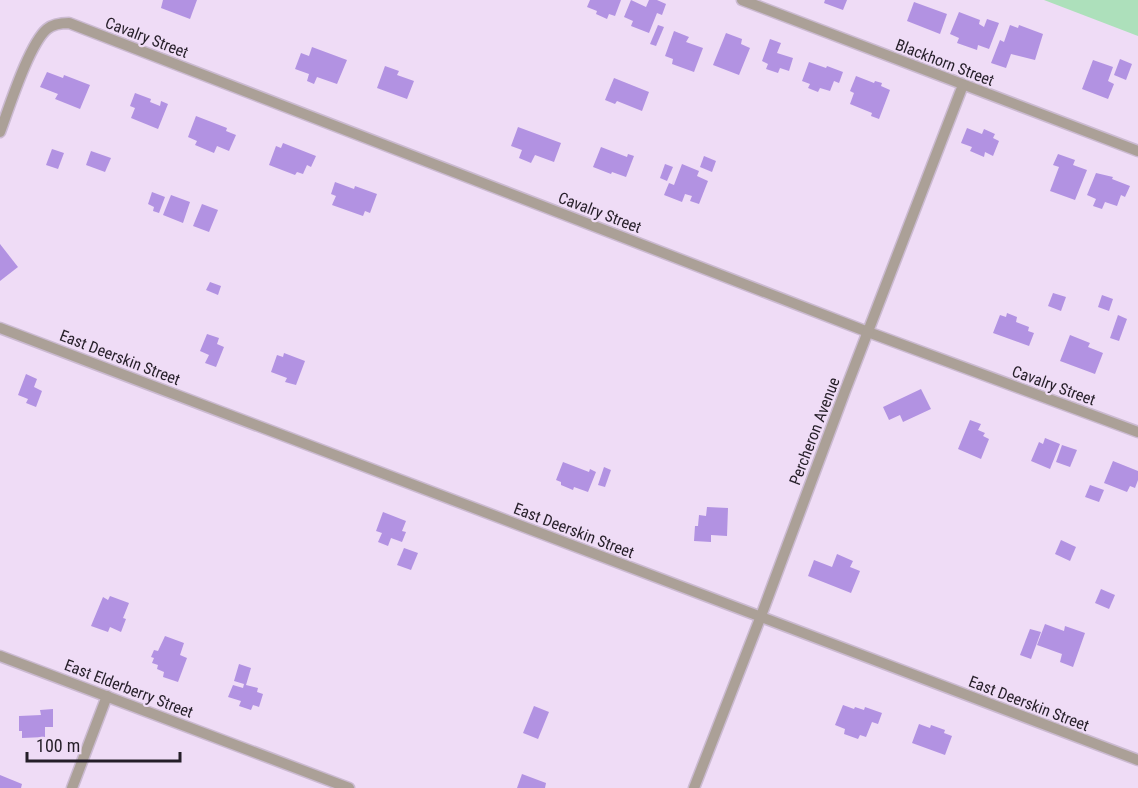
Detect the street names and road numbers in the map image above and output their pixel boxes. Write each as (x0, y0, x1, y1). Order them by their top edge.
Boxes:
street label: Cavalry Street (103, 13, 191, 62)
street label: Blackhorn Street (893, 35, 997, 90)
street label: Cavalry Street (556, 188, 644, 237)
street label: East Deerskin Street (57, 326, 183, 389)
street label: Cavalry Street (1009, 362, 1098, 409)
street label: Percheron Avenue (785, 375, 844, 488)
street label: East Deerskin Street (511, 499, 637, 562)
street label: East Elderberry Street (62, 655, 196, 722)
street label: East Deerskin Street (966, 672, 1092, 735)

